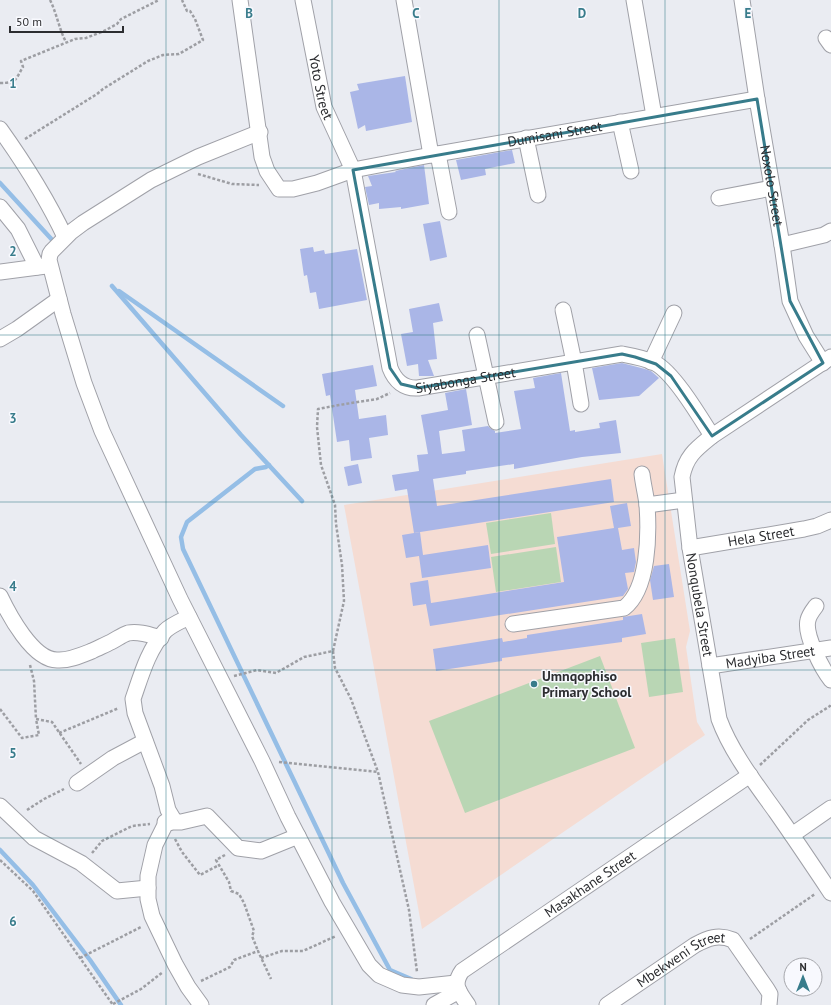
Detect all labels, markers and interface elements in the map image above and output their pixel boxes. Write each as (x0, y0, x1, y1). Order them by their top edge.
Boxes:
text: B (245, 5, 253, 22)
text: C (412, 5, 420, 22)
text: D (578, 5, 586, 22)
text: E (745, 5, 752, 22)
scale bar (10, 8, 123, 34)
text: 50 m (16, 14, 42, 29)
street label: Yoto Street (305, 53, 338, 123)
text: 1 (9, 75, 17, 92)
street label: Dumisani Street (506, 117, 604, 151)
street label: Noxolo Street (756, 144, 788, 228)
text: 2 (9, 243, 17, 260)
street label: Siyabonga Street (414, 363, 517, 397)
text: 3 (9, 410, 17, 427)
street label: Hela Street (726, 522, 796, 551)
street label: Nonqubela Street (682, 551, 717, 658)
text: 4 (9, 578, 17, 595)
street label: Madyiba Street (725, 641, 816, 673)
place label: Umnqophiso Primary School (542, 667, 632, 701)
marker: Umnqophiso Primary School (529, 679, 539, 689)
text: 5 (9, 745, 17, 762)
street label: Masakhane Street (541, 846, 639, 921)
text: 6 (9, 913, 17, 930)
street label: Mbekweni Street (633, 928, 727, 991)
north arrow (783, 957, 823, 997)
text: N (799, 960, 807, 974)

